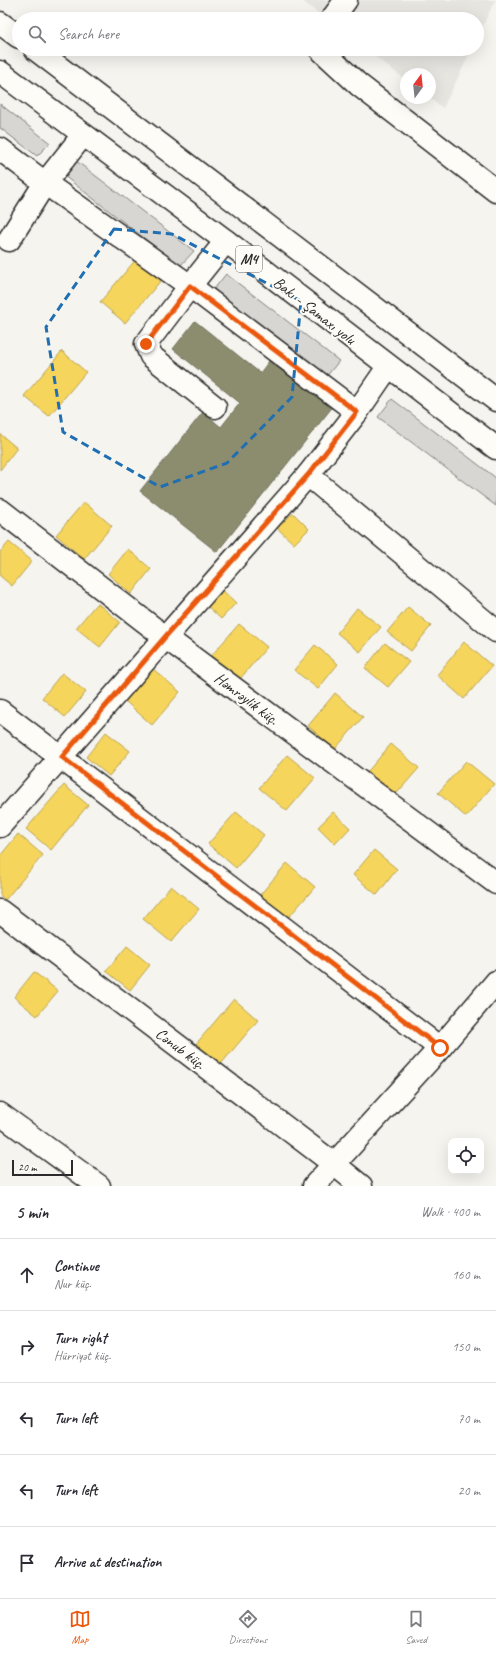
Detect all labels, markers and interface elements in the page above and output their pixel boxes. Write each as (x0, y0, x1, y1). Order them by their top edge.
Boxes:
search box (12, 12, 484, 56)
icon: search (26, 23, 48, 45)
text: Search here (58, 25, 119, 44)
north arrow (400, 68, 436, 104)
road number: M4 (236, 246, 262, 272)
street label: Bakı - Şamaxı yolu (269, 272, 361, 350)
route end (137, 335, 155, 353)
street label: Həmrəylik küç. (210, 668, 283, 730)
street label: Cənub küç. (152, 1024, 210, 1074)
route start (431, 1039, 449, 1057)
map controls (448, 1138, 484, 1174)
button: locate (448, 1138, 484, 1174)
scale bar (12, 1158, 73, 1177)
text: 20 m (18, 1160, 37, 1174)
text: 5 min (16, 1202, 48, 1223)
text: Walk · 400 m (421, 1204, 480, 1220)
text: Continue (54, 1257, 99, 1276)
icon: ahead (16, 1264, 38, 1286)
text: 160 m (452, 1267, 480, 1283)
text: Nur küç. (54, 1276, 91, 1292)
text: Turn right (54, 1329, 107, 1348)
icon: right (16, 1336, 38, 1358)
text: 150 m (452, 1339, 480, 1355)
text: Hürriyət küç. (54, 1348, 111, 1364)
icon: left (16, 1408, 38, 1430)
text: Turn left (54, 1409, 97, 1428)
text: 70 m (458, 1411, 480, 1427)
icon: left (16, 1480, 38, 1502)
text: Turn left (54, 1481, 97, 1500)
text: 20 m (458, 1483, 480, 1499)
icon: arrive (16, 1552, 38, 1574)
text: Arrive at destination (54, 1553, 161, 1572)
tab: Map (69, 1608, 91, 1646)
tab: Directions (229, 1608, 267, 1646)
tab: Saved (405, 1608, 427, 1646)

